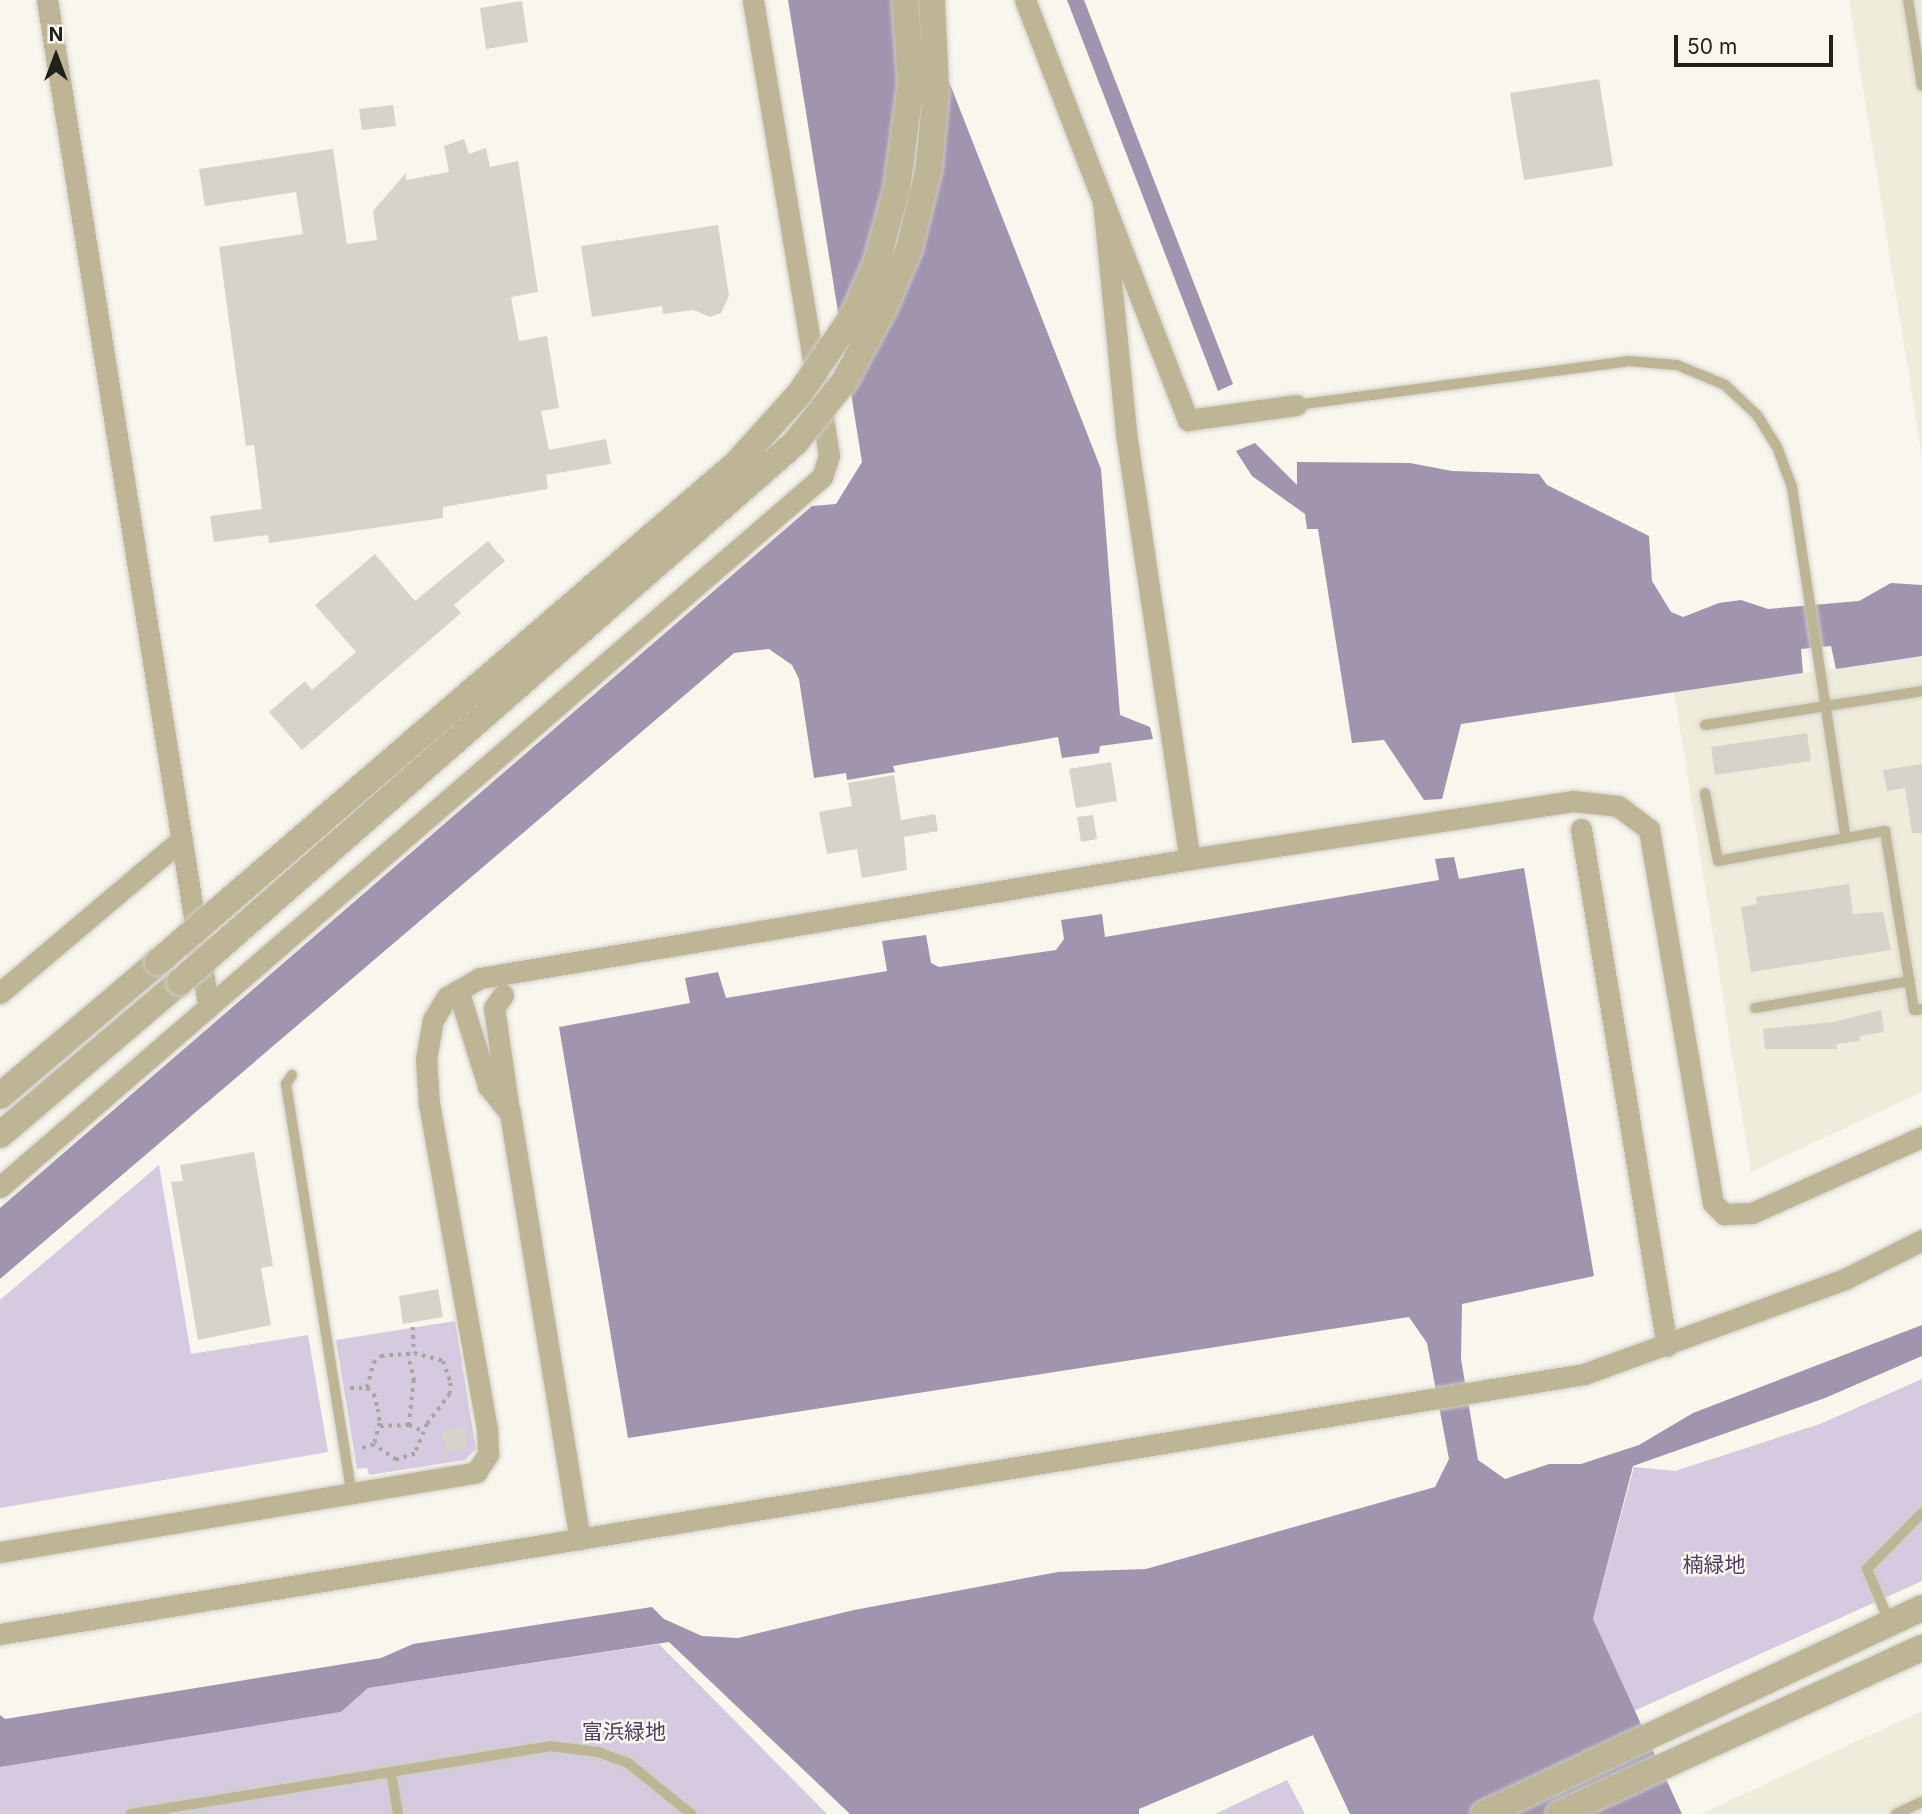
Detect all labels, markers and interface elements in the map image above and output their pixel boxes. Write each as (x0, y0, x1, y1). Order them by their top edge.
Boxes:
north arrow (21, 21, 91, 91)
scale bar (1677, 21, 1836, 65)
text: N (49, 23, 63, 46)
text: 50 m (1687, 34, 1737, 59)
park label: 楠緑地 (1683, 1552, 1745, 1578)
park label: 富浜緑地 (582, 1719, 666, 1745)

